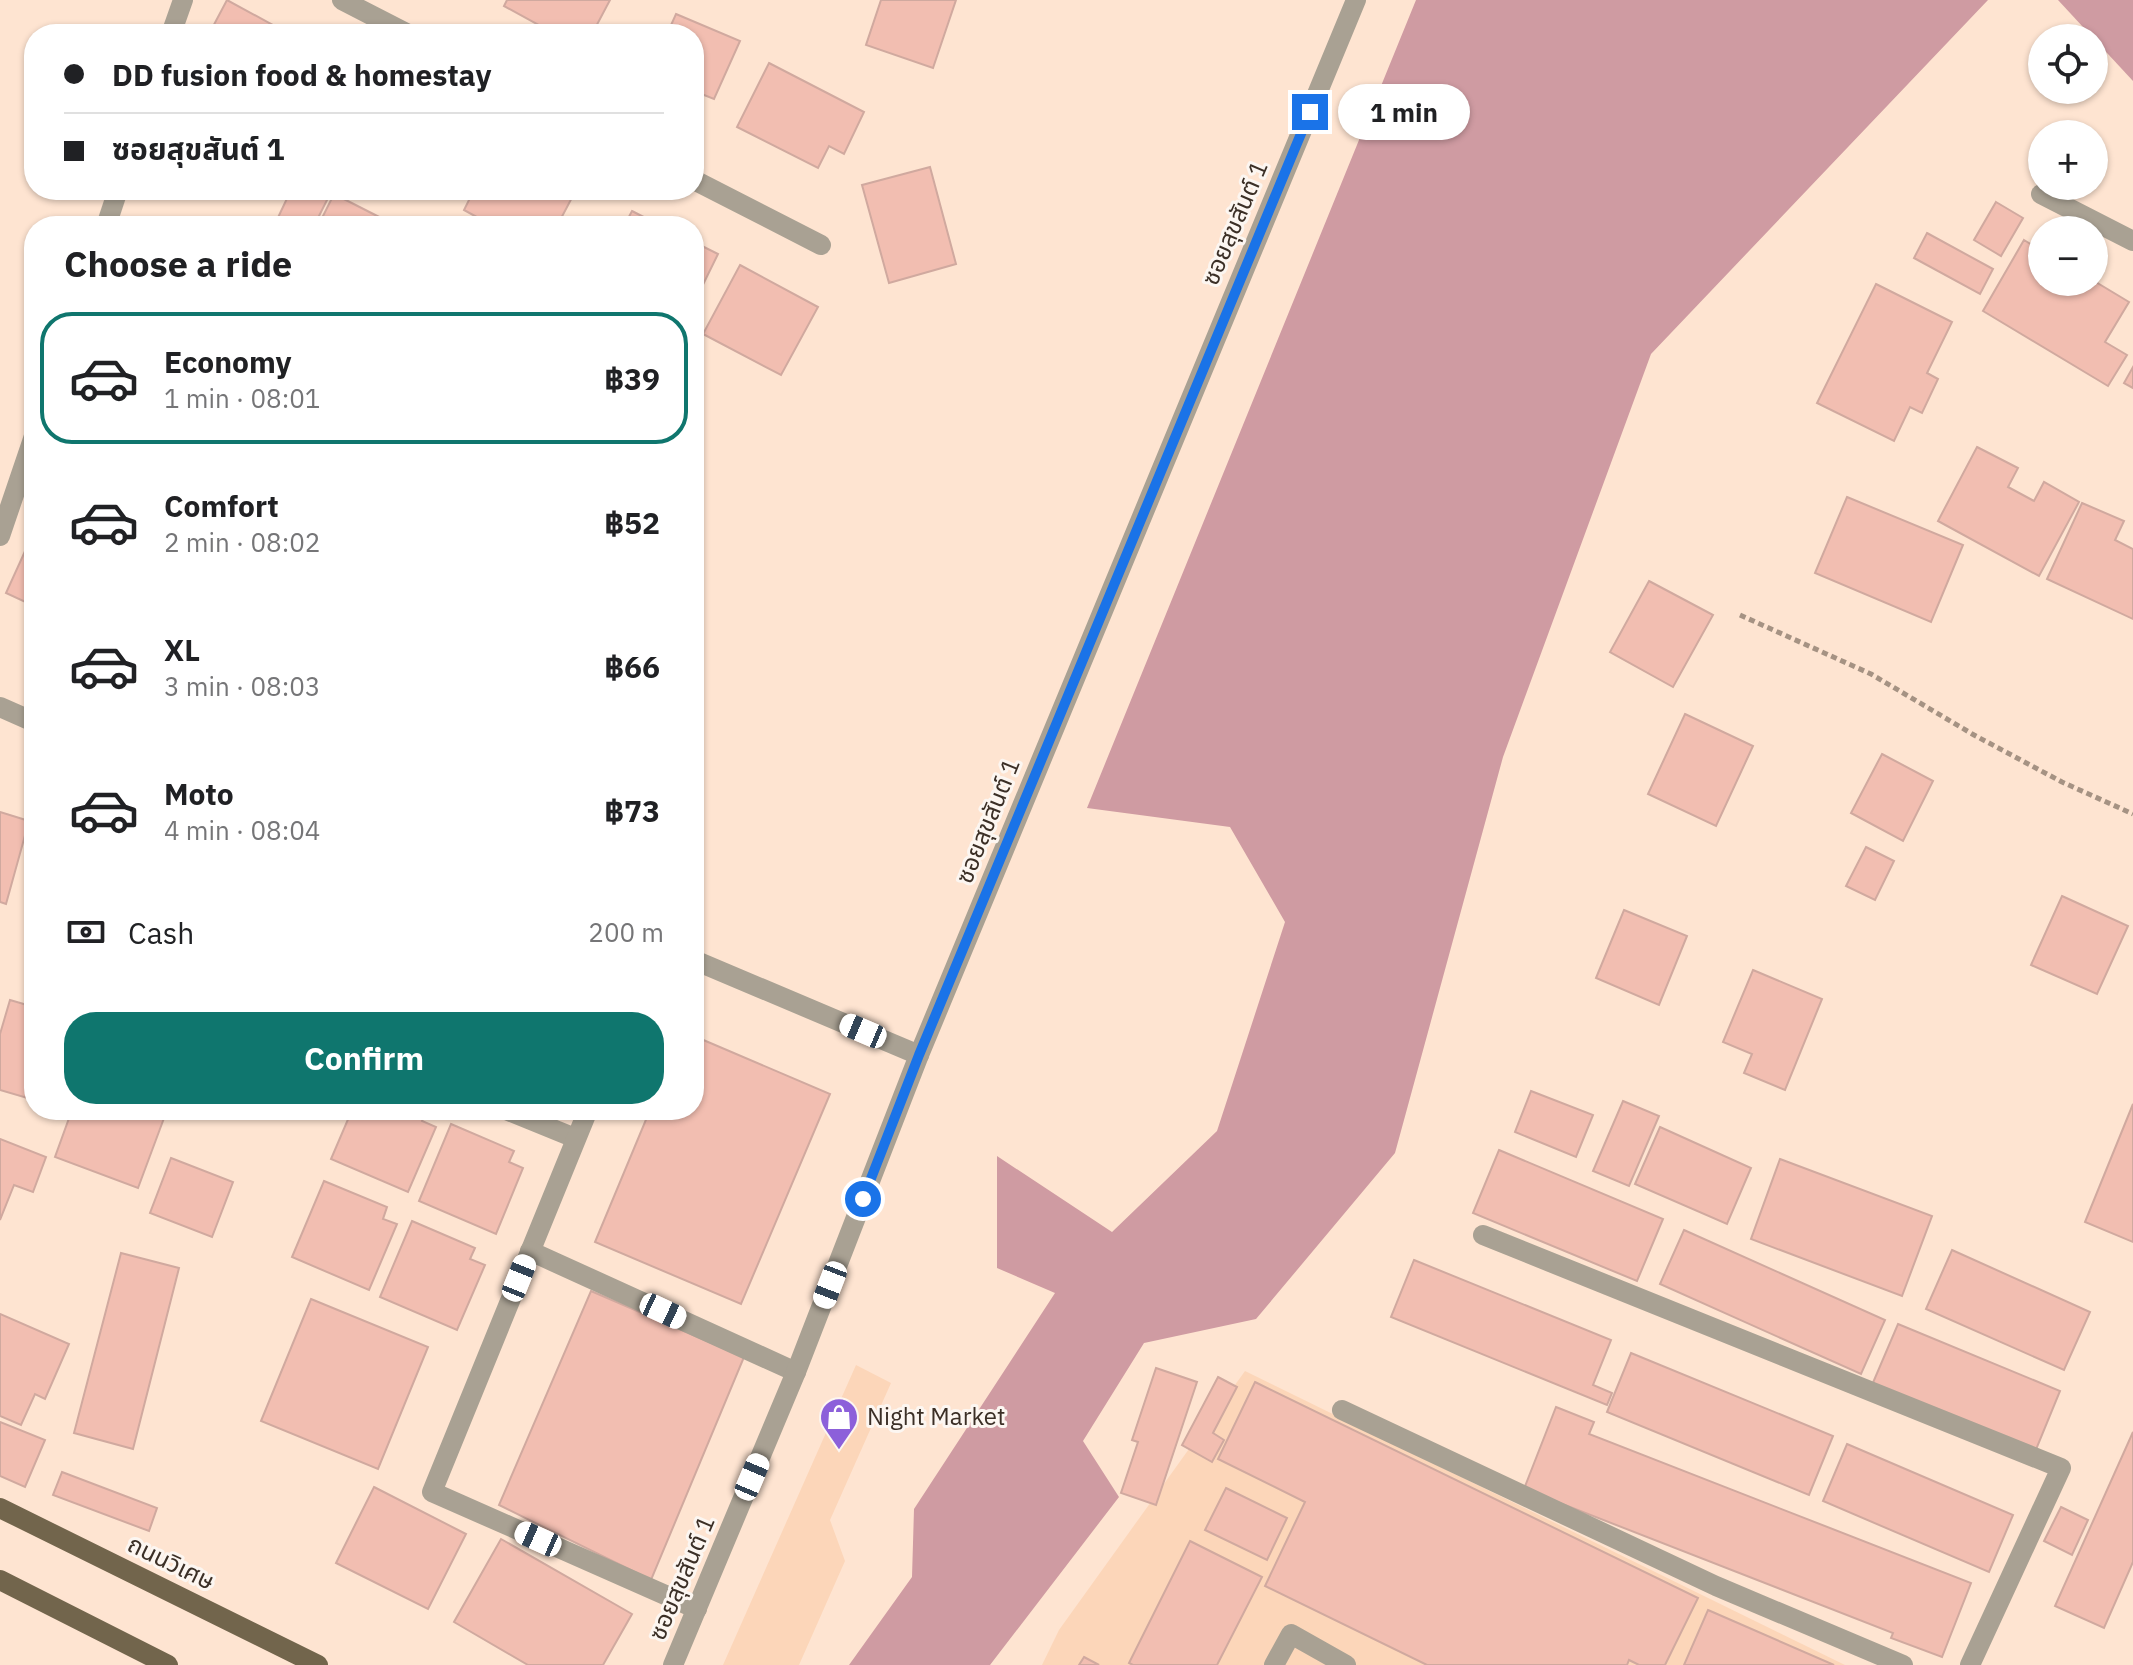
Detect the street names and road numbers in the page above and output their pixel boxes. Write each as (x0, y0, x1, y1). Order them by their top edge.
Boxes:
street label: ซอยสุขสันต์ 1 (1194, 156, 1275, 290)
street label: ซอยสุขสันต์ 1 (948, 753, 1027, 888)
street label: ซอยสุขสันต์ 1 (641, 1511, 722, 1645)
street label: ถนนวิเศษ (123, 1527, 220, 1597)

